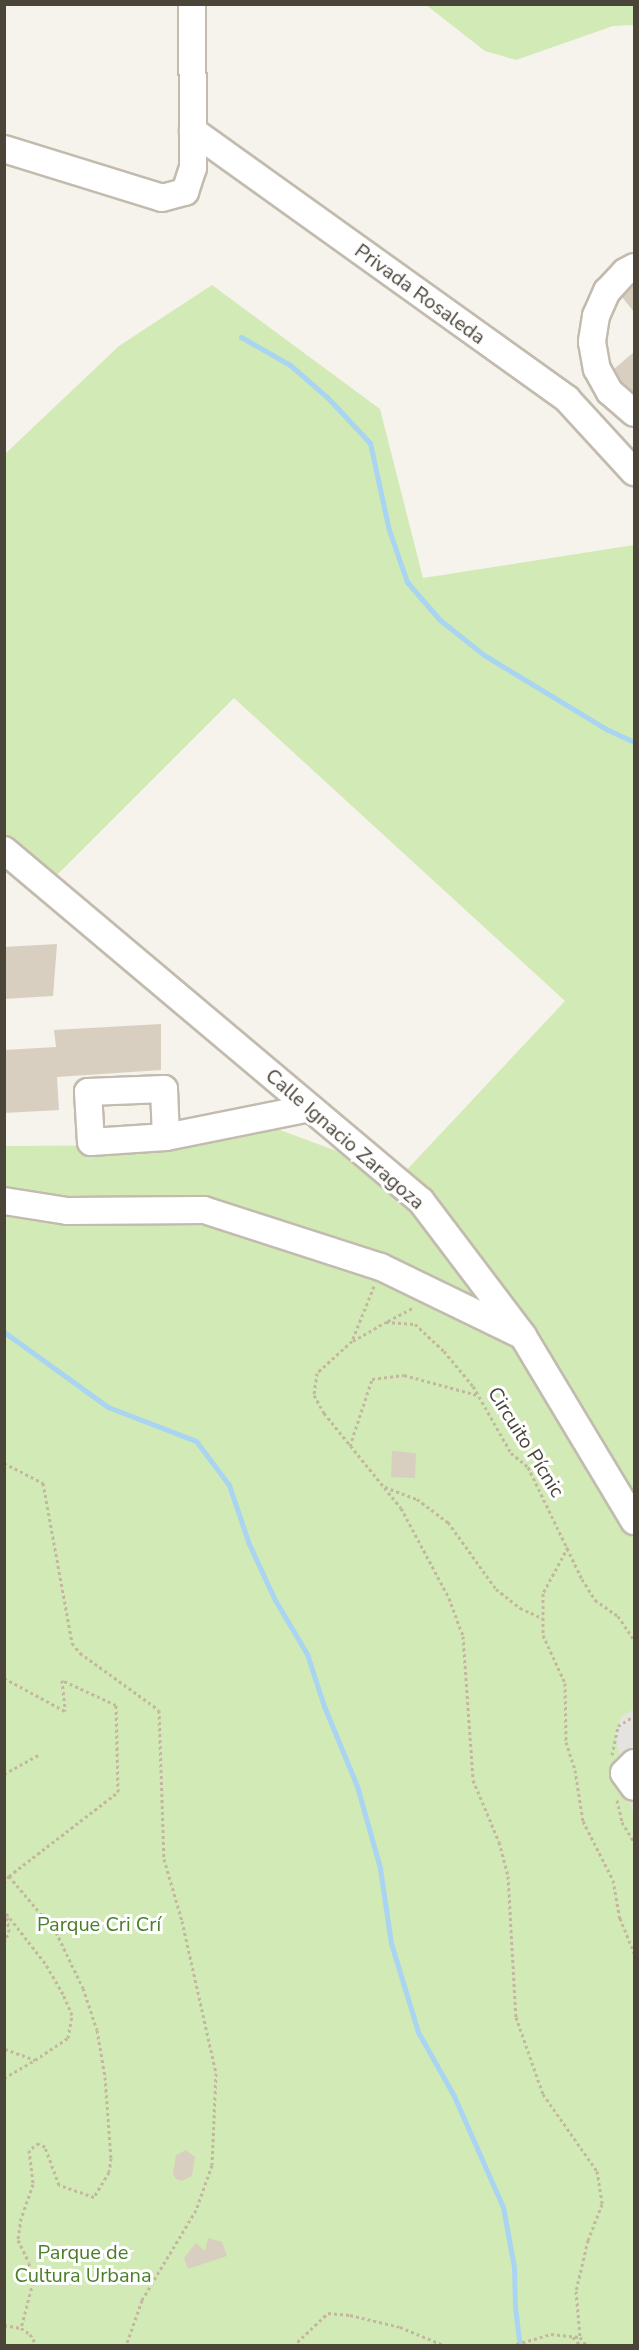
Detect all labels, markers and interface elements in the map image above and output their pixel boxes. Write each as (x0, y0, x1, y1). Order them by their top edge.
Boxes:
street label: Privada Rosaleda (350, 239, 490, 349)
street label: Calle Ignacio Zaragoza (261, 1064, 429, 1214)
street label: Circuito Pícnic (483, 1383, 569, 1501)
park label: Parque Cri Crí (37, 1912, 161, 1936)
park label: Parque de Cultura Urbana (14, 2240, 152, 2287)

